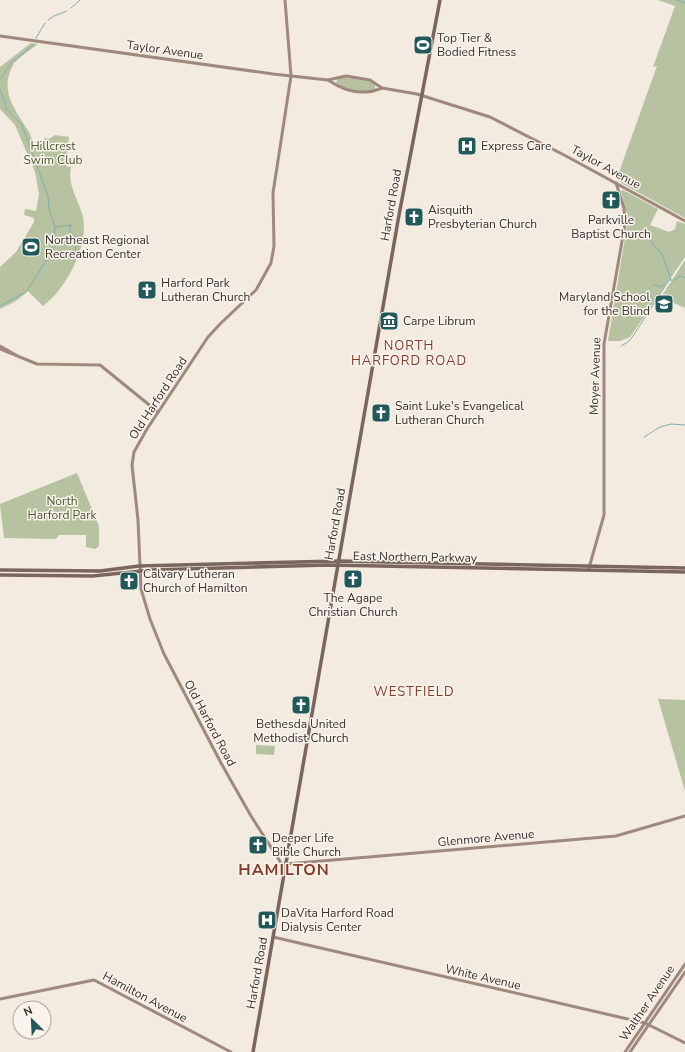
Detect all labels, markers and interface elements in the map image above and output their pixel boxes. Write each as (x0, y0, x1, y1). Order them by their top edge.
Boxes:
place label: Top Tier & Bodied Fitness (437, 30, 517, 60)
sports icon: Top Tier & Bodied Fitness (412, 34, 434, 56)
street label: Taylor Avenue (126, 37, 204, 63)
hospital icon: Express Care (456, 135, 478, 157)
park label: Hillcrest Swim Club (24, 138, 82, 168)
place label: Express Care (481, 138, 551, 154)
street label: Taylor Avenue (568, 141, 644, 193)
street label: Harford Road (377, 168, 405, 242)
church icon: Parkville Baptist Church (600, 189, 622, 211)
place label: Aisquith Presbyterian Church (428, 202, 537, 232)
church icon: Aisquith Presbyterian Church (403, 206, 425, 228)
place label: Parkville Baptist Church (571, 212, 651, 242)
place label: Northeast Regional Recreation Center (45, 232, 150, 262)
sports icon: Northeast Regional Recreation Center (20, 236, 42, 258)
place label: Harford Park Lutheran Church (161, 275, 250, 305)
church icon: Harford Park Lutheran Church (136, 279, 158, 301)
place label: Maryland School for the Blind (559, 289, 650, 319)
school or university icon: Maryland School for the Blind (653, 293, 675, 315)
museum icon: Carpe Librum (378, 310, 400, 332)
place label: Carpe Librum (403, 313, 476, 329)
district label: NORTH HARFORD ROAD (351, 337, 467, 370)
street label: Moyer Avenue (586, 337, 604, 415)
street label: Old Harford Road (125, 354, 191, 442)
place label: Saint Luke's Evangelical Lutheran Church (395, 398, 524, 428)
church icon: Saint Luke's Evangelical Lutheran Church (370, 402, 392, 424)
street label: Harford Road (321, 487, 349, 561)
park label: North Harford Park (28, 493, 97, 523)
street label: East Northern Parkway (353, 548, 478, 566)
place label: Calvary Lutheran Church of Hamilton (143, 566, 248, 596)
church icon: The Agape Christian Church (342, 568, 364, 590)
church icon: Calvary Lutheran Church of Hamilton (118, 570, 140, 592)
place label: The Agape Christian Church (308, 590, 398, 620)
street label: Old Harford Road (180, 677, 240, 769)
district label: WESTFIELD (373, 683, 455, 701)
church icon: Bethesda United Methodist Church (290, 694, 312, 716)
place label: Bethesda United Methodist Church (253, 716, 349, 746)
street label: Glenmore Avenue (437, 826, 535, 850)
place label: Deeper Life Bible Church (272, 830, 341, 860)
church icon: Deeper Life Bible Church (247, 834, 269, 856)
district label: HAMILTON (238, 859, 330, 881)
place label: DaVita Harford Road Dialysis Center (281, 905, 394, 935)
hospital icon: DaVita Harford Road Dialysis Center (256, 909, 278, 931)
street label: Harford Road (243, 936, 271, 1010)
street label: White Avenue (444, 961, 522, 993)
street label: Walther Avenue (616, 962, 678, 1044)
street label: Hamilton Avenue (100, 968, 190, 1026)
north arrow (12, 1000, 52, 1040)
text: N (21, 1003, 35, 1020)

